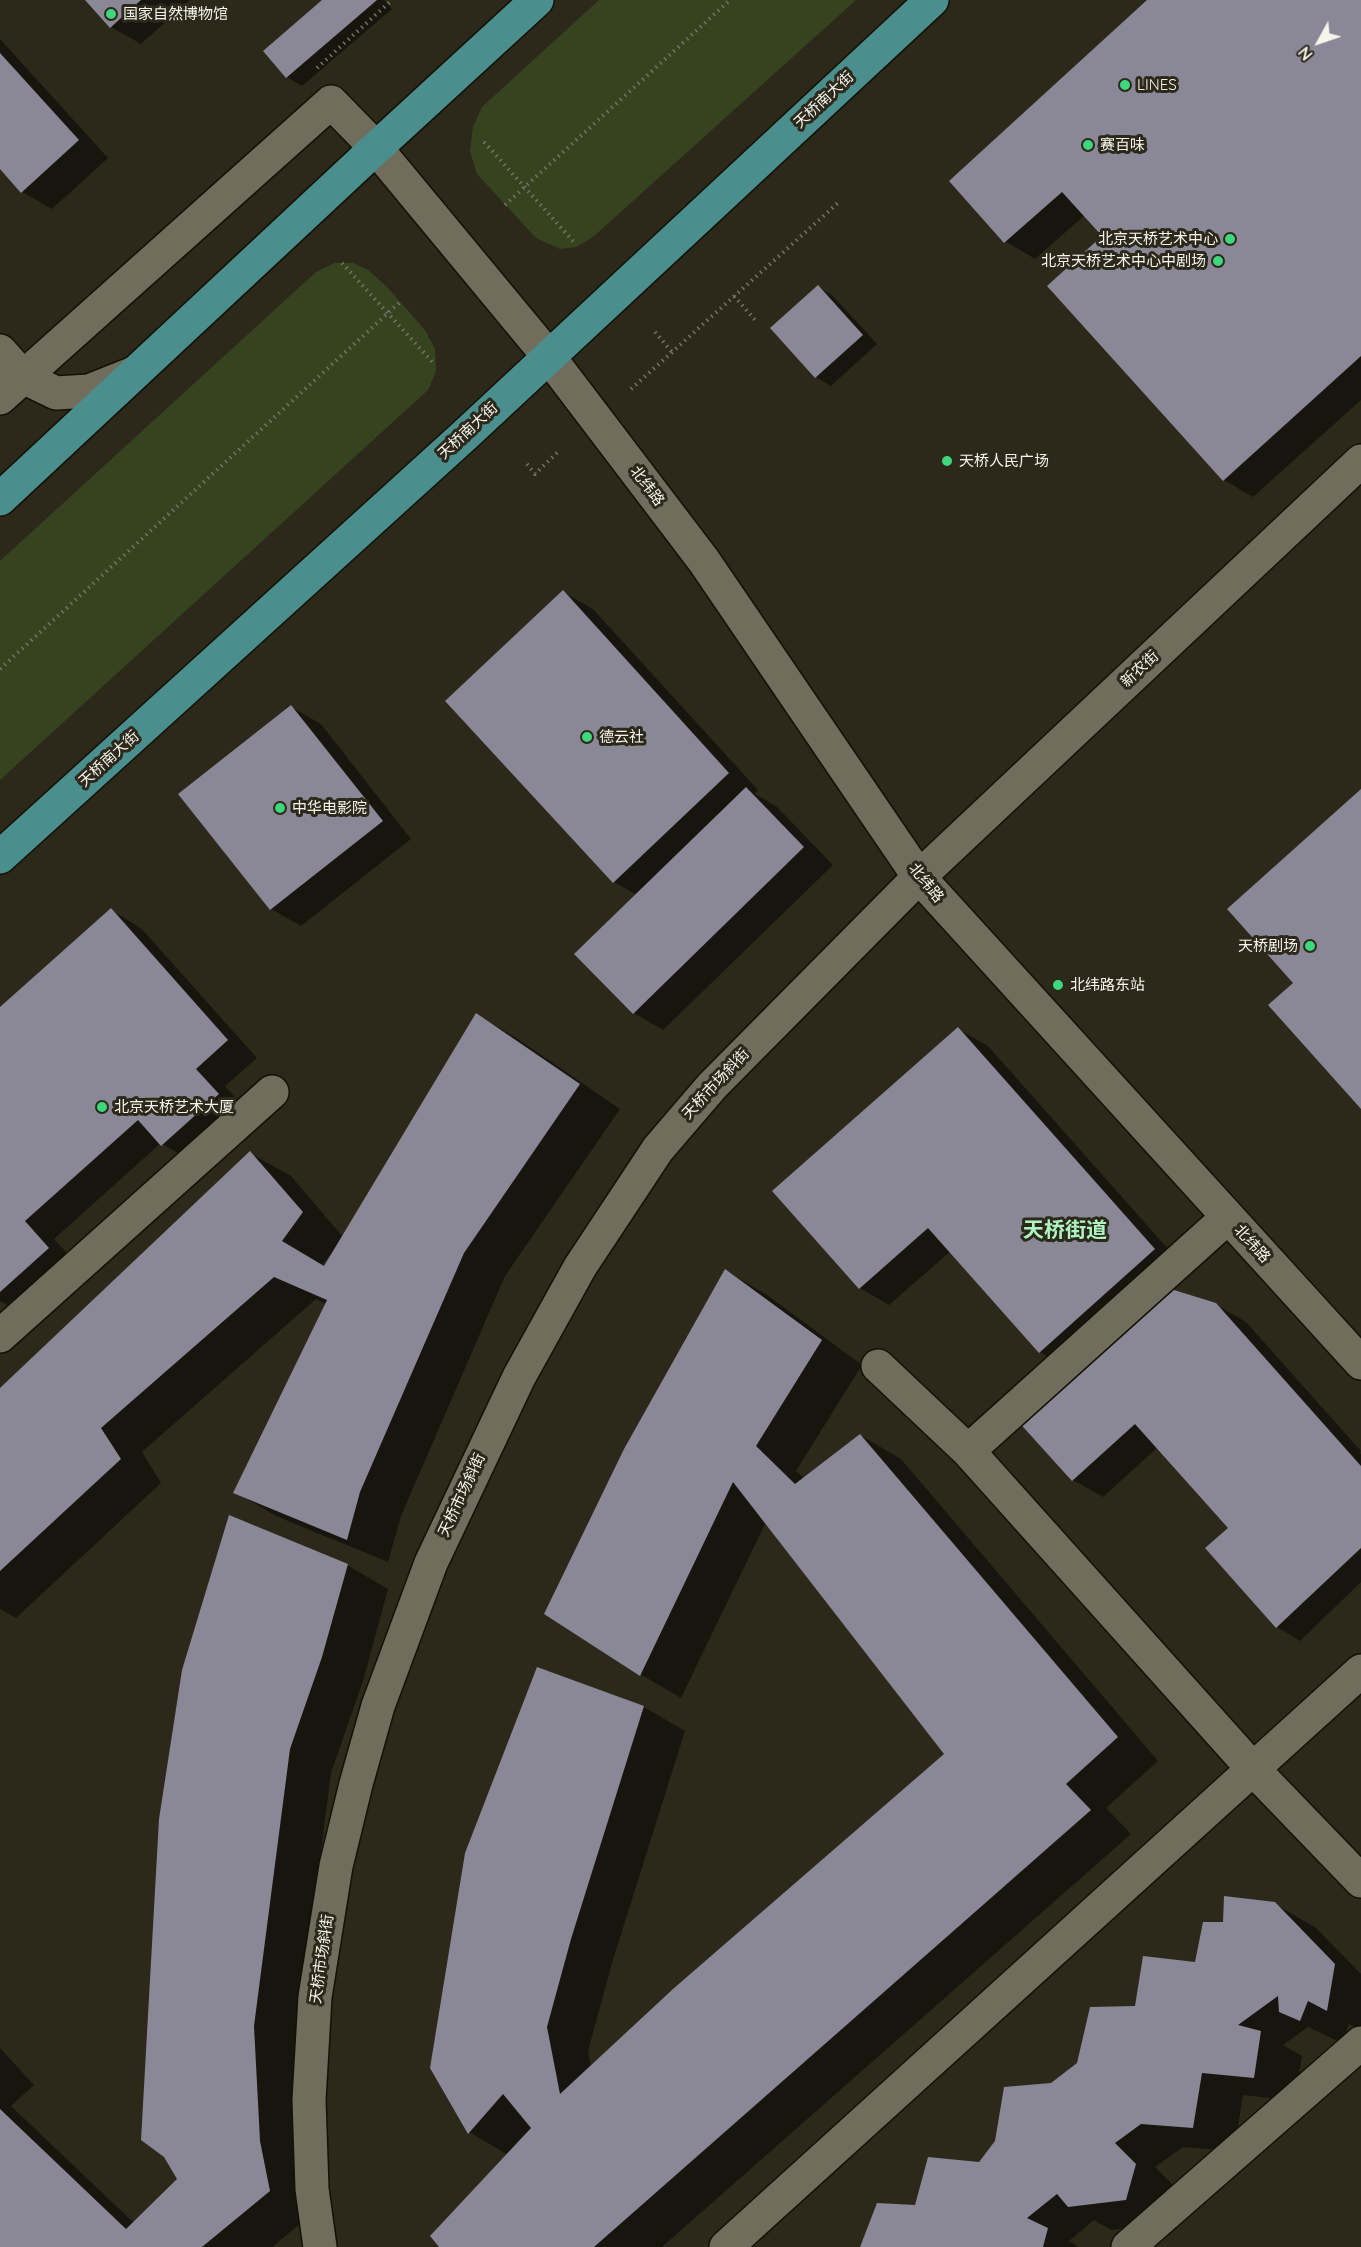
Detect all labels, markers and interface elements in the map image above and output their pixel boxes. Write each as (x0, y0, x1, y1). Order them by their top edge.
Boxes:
place label: 国家自然博物馆 (123, 5, 228, 23)
marker: 国家自然博物馆 (104, 7, 118, 21)
north arrow (1289, 12, 1349, 72)
text: N (1294, 43, 1317, 65)
street label: 天桥南大街 (790, 68, 858, 132)
place label: LINES (1137, 76, 1177, 94)
marker: LINES (1118, 78, 1132, 92)
place label: 赛百味 (1100, 136, 1145, 154)
marker: 赛百味 (1081, 138, 1095, 152)
place label: 北京天桥艺术中心 (1098, 230, 1218, 248)
marker: 北京天桥艺术中心 (1223, 232, 1237, 246)
place label: 北京天桥艺术中心中剧场 (1041, 252, 1206, 270)
marker: 北京天桥艺术中心中剧场 (1211, 254, 1225, 268)
street label: 天桥南大街 (434, 399, 502, 463)
place label: 天桥人民广场 (959, 452, 1049, 470)
marker: 天桥人民广场 (940, 454, 954, 468)
street label: 北纬路 (626, 463, 668, 509)
street label: 新农街 (1117, 647, 1163, 691)
street label: 天桥南大街 (75, 727, 143, 791)
place label: 德云社 (599, 728, 644, 746)
marker: 德云社 (580, 730, 594, 744)
place label: 中华电影院 (292, 799, 367, 817)
marker: 中华电影院 (273, 801, 287, 815)
street label: 北纬路 (905, 860, 947, 906)
place label: 天桥剧场 (1238, 937, 1298, 955)
marker: 天桥剧场 (1303, 939, 1317, 953)
place label: 北纬路东站 (1070, 976, 1145, 994)
marker: 北纬路东站 (1051, 978, 1065, 992)
street label: 天桥市场斜街 (679, 1045, 753, 1123)
place label: 北京天桥艺术大厦 (114, 1098, 234, 1116)
marker: 北京天桥艺术大厦 (95, 1100, 109, 1114)
district label: 天桥街道 (1023, 1218, 1107, 1244)
street label: 北纬路 (1230, 1221, 1274, 1267)
street label: 天桥市场斜街 (435, 1450, 489, 1540)
street label: 天桥市场斜街 (307, 1913, 337, 2005)

